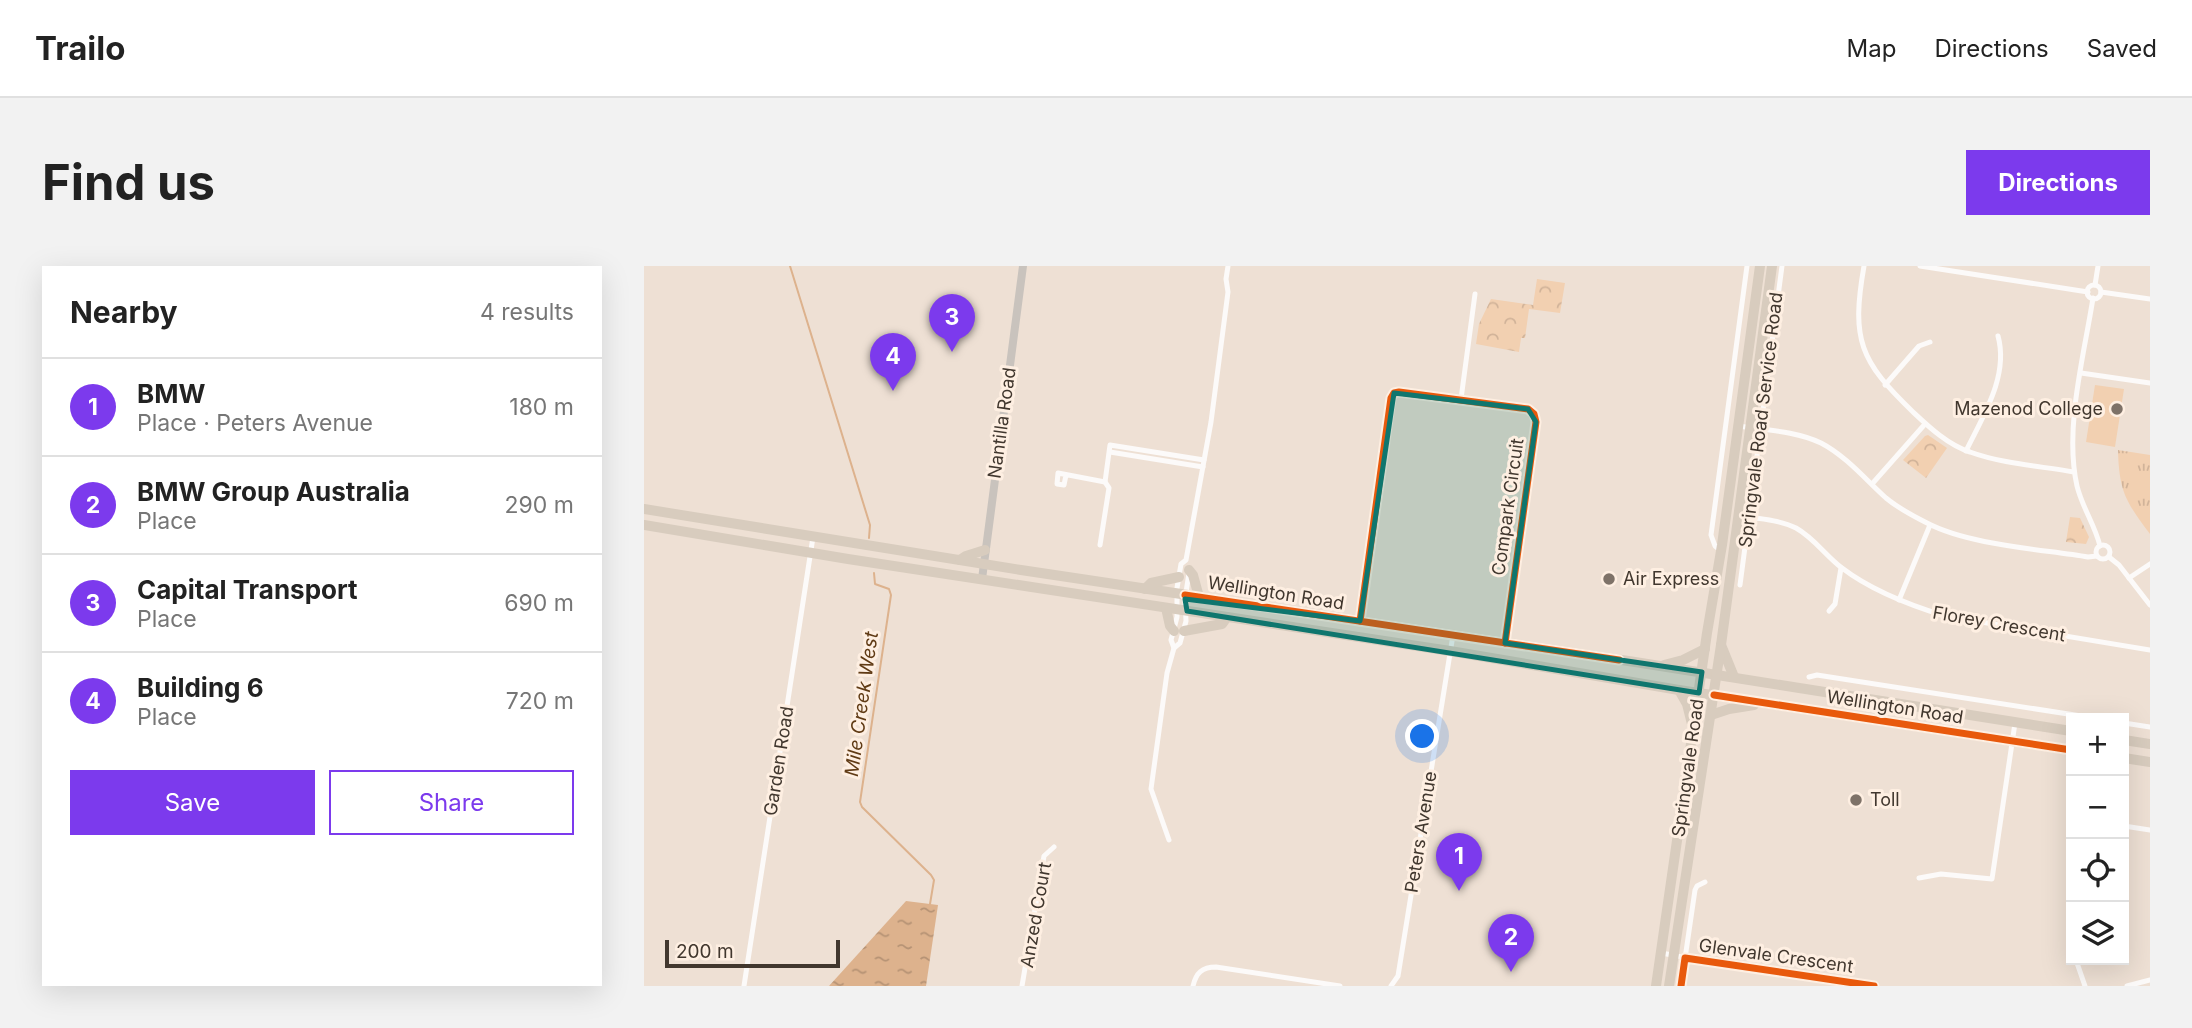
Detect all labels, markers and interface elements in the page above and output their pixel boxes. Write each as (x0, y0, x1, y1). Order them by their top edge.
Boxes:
text: Trailo (35, 28, 125, 68)
text: Map (1847, 34, 1896, 63)
text: Directions (1934, 34, 2049, 63)
text: Saved (2087, 34, 2157, 63)
button: Directions (1966, 150, 2150, 215)
text: Find us (42, 153, 215, 212)
street label: Springvale Road Service Road (1734, 291, 1787, 549)
text: Nearby (70, 294, 178, 330)
pin: 3 (929, 294, 975, 352)
text: 4 results (480, 298, 574, 326)
pin: 4 (870, 333, 916, 391)
street label: Nantilla Road (983, 366, 1020, 480)
text: BMW (137, 378, 205, 409)
text: 1 (88, 393, 98, 421)
text: 180 m (509, 393, 574, 421)
place label: Mazenod College (1954, 398, 2103, 419)
marker: Mazenod College (2109, 401, 2125, 417)
text: Place · Peters Avenue (137, 409, 373, 437)
street label: Compark Circuit (1487, 437, 1528, 577)
text: BMW Group Australia (137, 476, 410, 507)
text: 2 (86, 491, 100, 519)
text: 290 m (505, 491, 574, 519)
text: Place (137, 507, 197, 535)
place label: Air Express (1623, 568, 1719, 589)
street label: Wellington Road (1206, 571, 1346, 614)
marker: Air Express (1601, 571, 1617, 587)
text: Capital Transport (137, 574, 358, 605)
text: 3 (86, 589, 100, 617)
text: 690 m (504, 589, 574, 617)
street label: Florey Crescent (1931, 601, 2067, 646)
text: Place (137, 605, 197, 633)
water label: Mile Creek West (840, 629, 883, 778)
text: Building 6 (137, 672, 264, 703)
street label: Wellington Road (1825, 685, 1965, 728)
text: 4 (85, 687, 101, 715)
text: 720 m (506, 687, 574, 715)
street label: Springvale Road (1667, 698, 1708, 838)
text: Place (137, 703, 197, 731)
street label: Garden Road (759, 705, 798, 817)
map controls (2066, 713, 2129, 965)
button: + (2066, 713, 2129, 776)
your location (1405, 719, 1439, 753)
button: Save (70, 770, 315, 835)
button: Share (329, 770, 574, 835)
street label: Peters Avenue (1401, 770, 1440, 894)
button: − (2066, 776, 2129, 839)
place label: Toll (1870, 789, 1900, 810)
marker: Toll (1848, 792, 1864, 808)
pin: 1 (1436, 833, 1482, 891)
button: locate (2066, 839, 2129, 902)
street label: Anzed Court (1016, 860, 1055, 969)
button: layers (2066, 902, 2129, 965)
pin: 2 (1488, 914, 1534, 972)
street label: Glenvale Crescent (1698, 934, 1855, 977)
scale bar (665, 937, 840, 969)
text: 200 m (676, 940, 734, 963)

